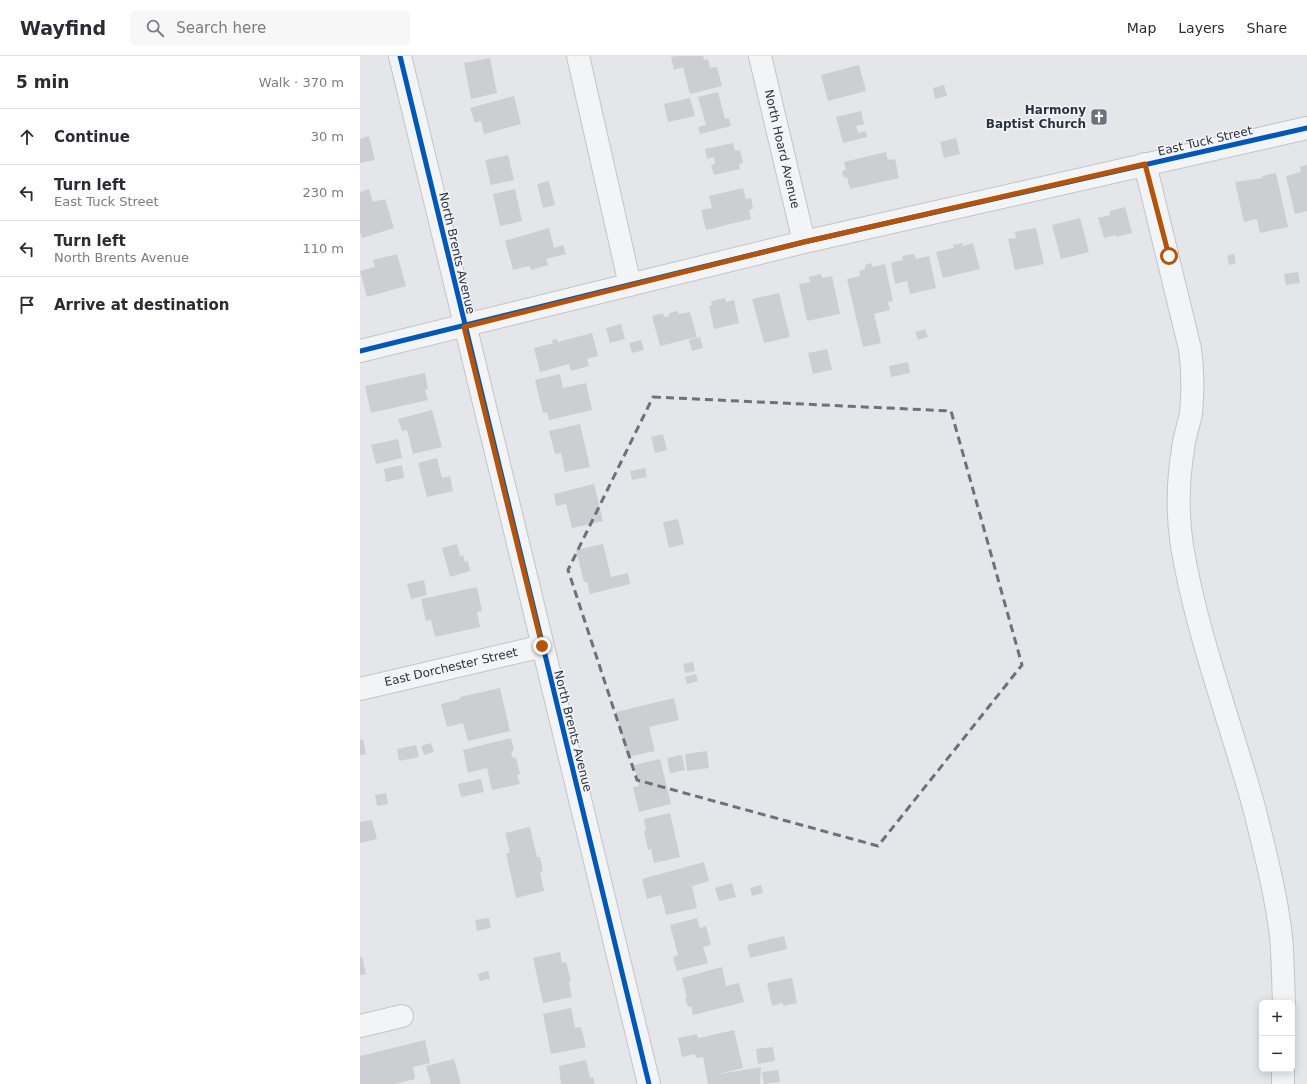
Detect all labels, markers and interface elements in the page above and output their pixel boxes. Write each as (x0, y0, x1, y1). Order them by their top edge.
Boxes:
search box (130, 10, 410, 46)
text: Wayfind (20, 17, 106, 39)
icon: search (144, 17, 166, 39)
text: Search here (176, 19, 266, 37)
text: Map (1127, 20, 1156, 36)
text: Layers (1178, 20, 1225, 36)
text: Share (1247, 20, 1287, 36)
text: 5 min (16, 72, 69, 92)
text: Walk · 370 m (259, 75, 344, 90)
street label: North Hoard Avenue (761, 88, 803, 210)
place label: Harmony Baptist Church (986, 103, 1086, 131)
church icon: Harmony Baptist Church (1089, 107, 1109, 127)
street label: East Tuck Street (1156, 123, 1254, 159)
icon: ahead (16, 126, 38, 148)
text: Continue (54, 128, 130, 146)
text: 30 m (311, 129, 344, 144)
text: Turn left (54, 176, 126, 194)
icon: left (16, 182, 38, 204)
text: 230 m (302, 185, 344, 200)
street label: North Brents Avenue (436, 191, 478, 315)
text: East Tuck Street (54, 194, 159, 209)
text: Turn left (54, 232, 126, 250)
icon: left (16, 238, 38, 260)
text: 110 m (302, 241, 344, 256)
route start (1160, 247, 1178, 265)
text: North Brents Avenue (54, 250, 189, 265)
icon: arrive (16, 294, 38, 316)
text: Arrive at destination (54, 296, 229, 314)
route end (533, 637, 551, 655)
street label: East Dorchester Street (383, 645, 519, 689)
street label: North Brents Avenue (551, 669, 595, 793)
map controls (1259, 1000, 1295, 1072)
button: + (1259, 1000, 1295, 1036)
button: − (1259, 1036, 1295, 1072)

